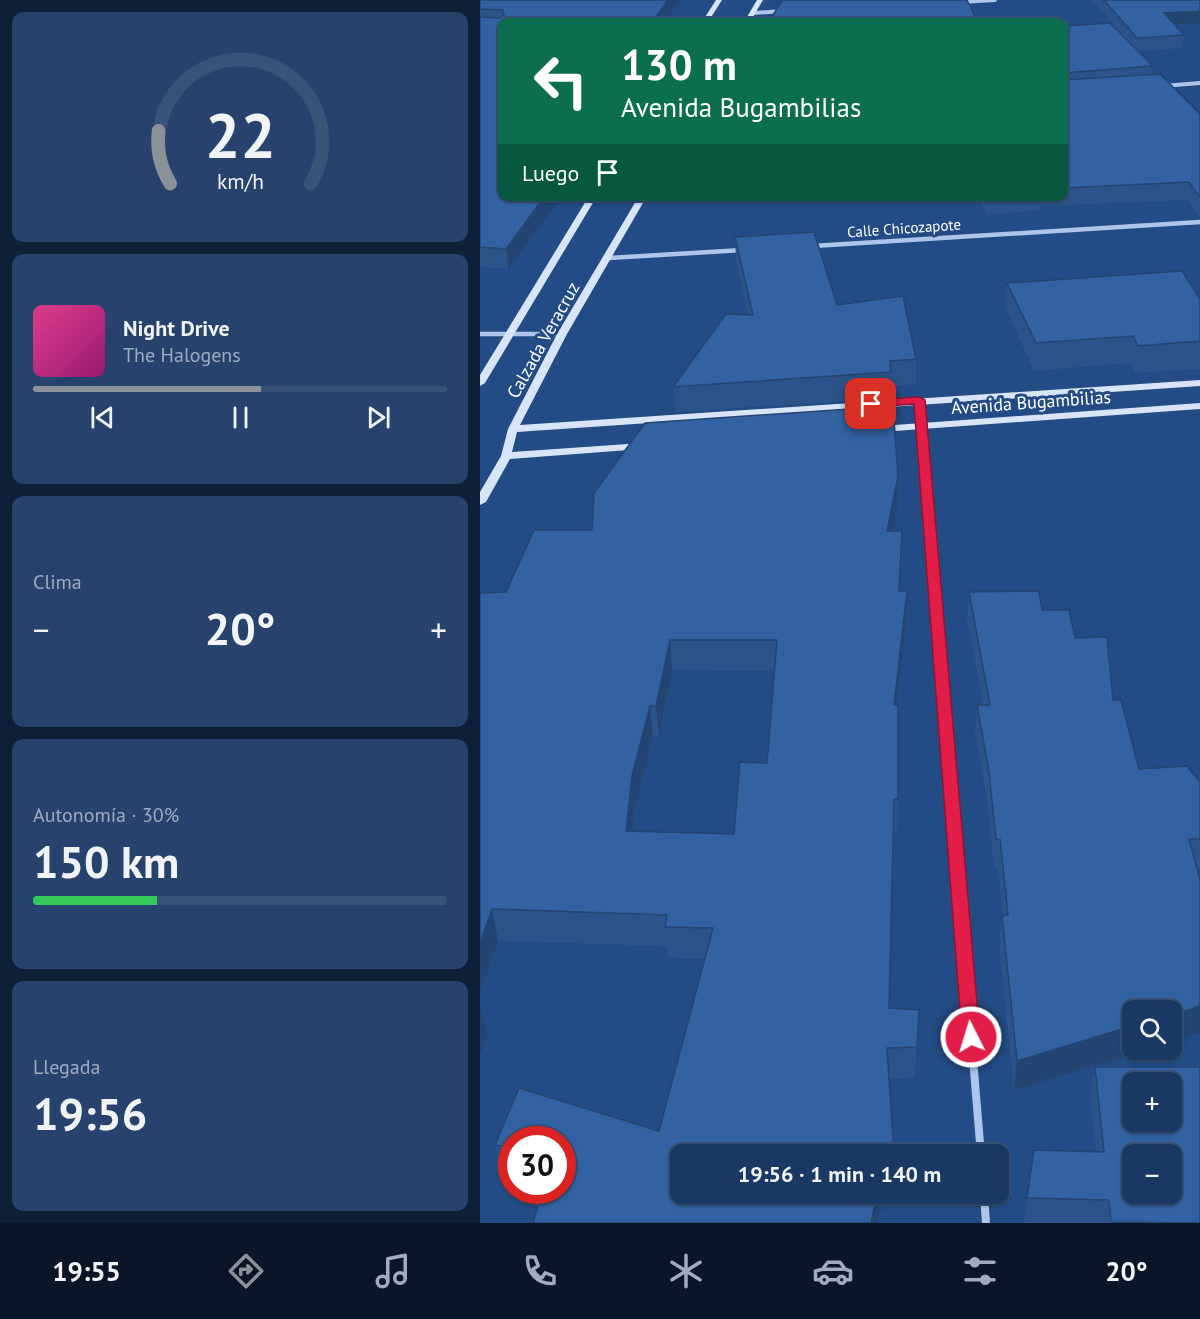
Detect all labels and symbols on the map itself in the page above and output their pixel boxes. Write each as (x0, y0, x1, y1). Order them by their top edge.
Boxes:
street label: Calle Chicozapote (846, 215, 962, 241)
street label: Calzada Veracruz (502, 278, 584, 402)
pin (845, 378, 896, 429)
street label: Avenida Bugambilias (950, 385, 1112, 419)
position arrow (939, 1005, 1003, 1069)
speed limit sign: 30 (498, 1126, 576, 1204)

